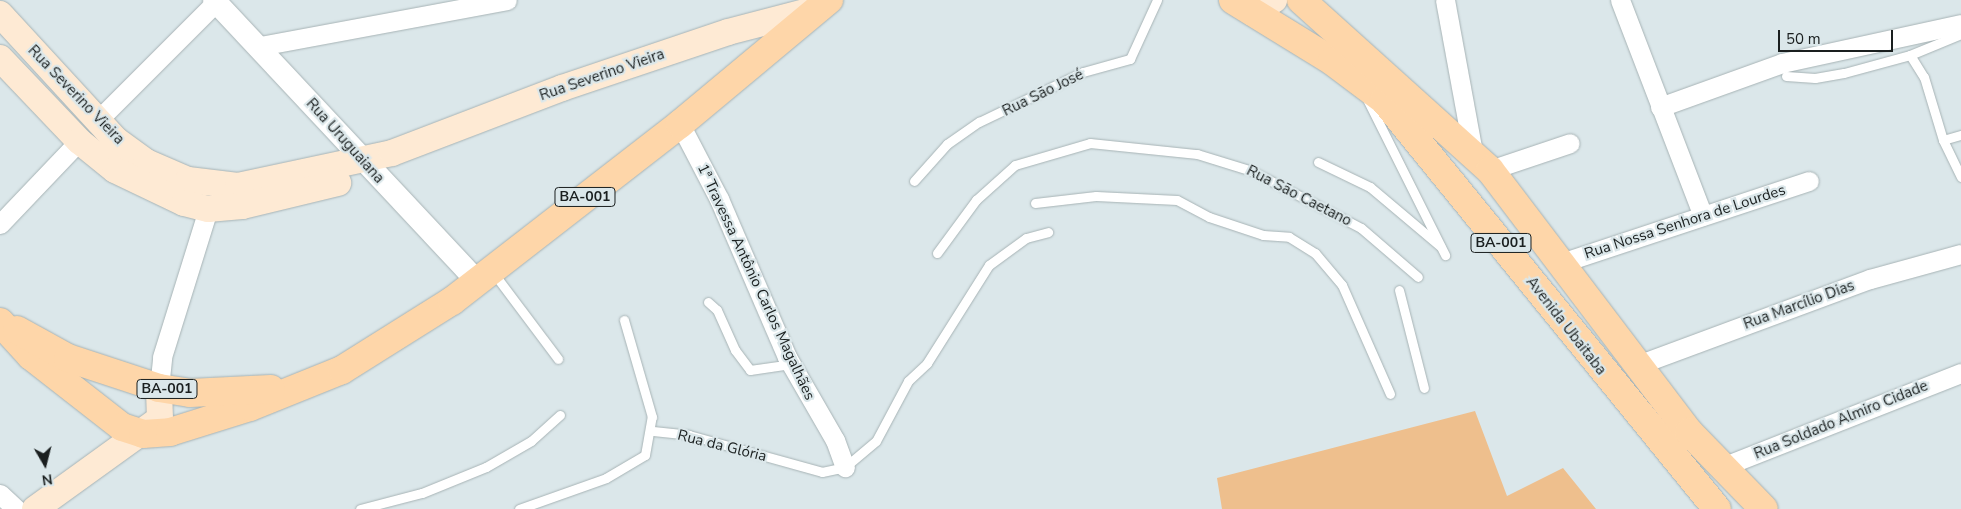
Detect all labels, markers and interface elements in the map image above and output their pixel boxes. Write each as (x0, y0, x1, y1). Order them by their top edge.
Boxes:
scale bar (1781, 20, 1896, 52)
text: 50 m (1786, 29, 1821, 49)
street label: Rua Severino Vieira (24, 42, 128, 148)
street label: Rua Severino Vieira (537, 45, 667, 105)
street label: Rua São José (999, 66, 1087, 120)
street label: Rua Uruguaiana (302, 95, 388, 187)
street label: 1ª Travessa Antônio Carlos Magalhães (693, 161, 819, 403)
street label: Rua São Caetano (1243, 162, 1355, 230)
street label: Rua Nossa Senhora de Lourdes (1582, 181, 1788, 263)
road number: BA-001 (554, 186, 616, 208)
road number: BA-001 (1470, 232, 1532, 254)
street label: Avenida Ubaitaba (1522, 273, 1610, 379)
street label: Rua Marcílio Dias (1741, 277, 1857, 333)
street label: Rua Soldado Almiro Cidade (1751, 377, 1931, 463)
road number: BA-001 (136, 378, 198, 400)
street label: Rua da Glória (676, 426, 768, 466)
north arrow (20, 439, 70, 489)
text: N (41, 469, 54, 489)

